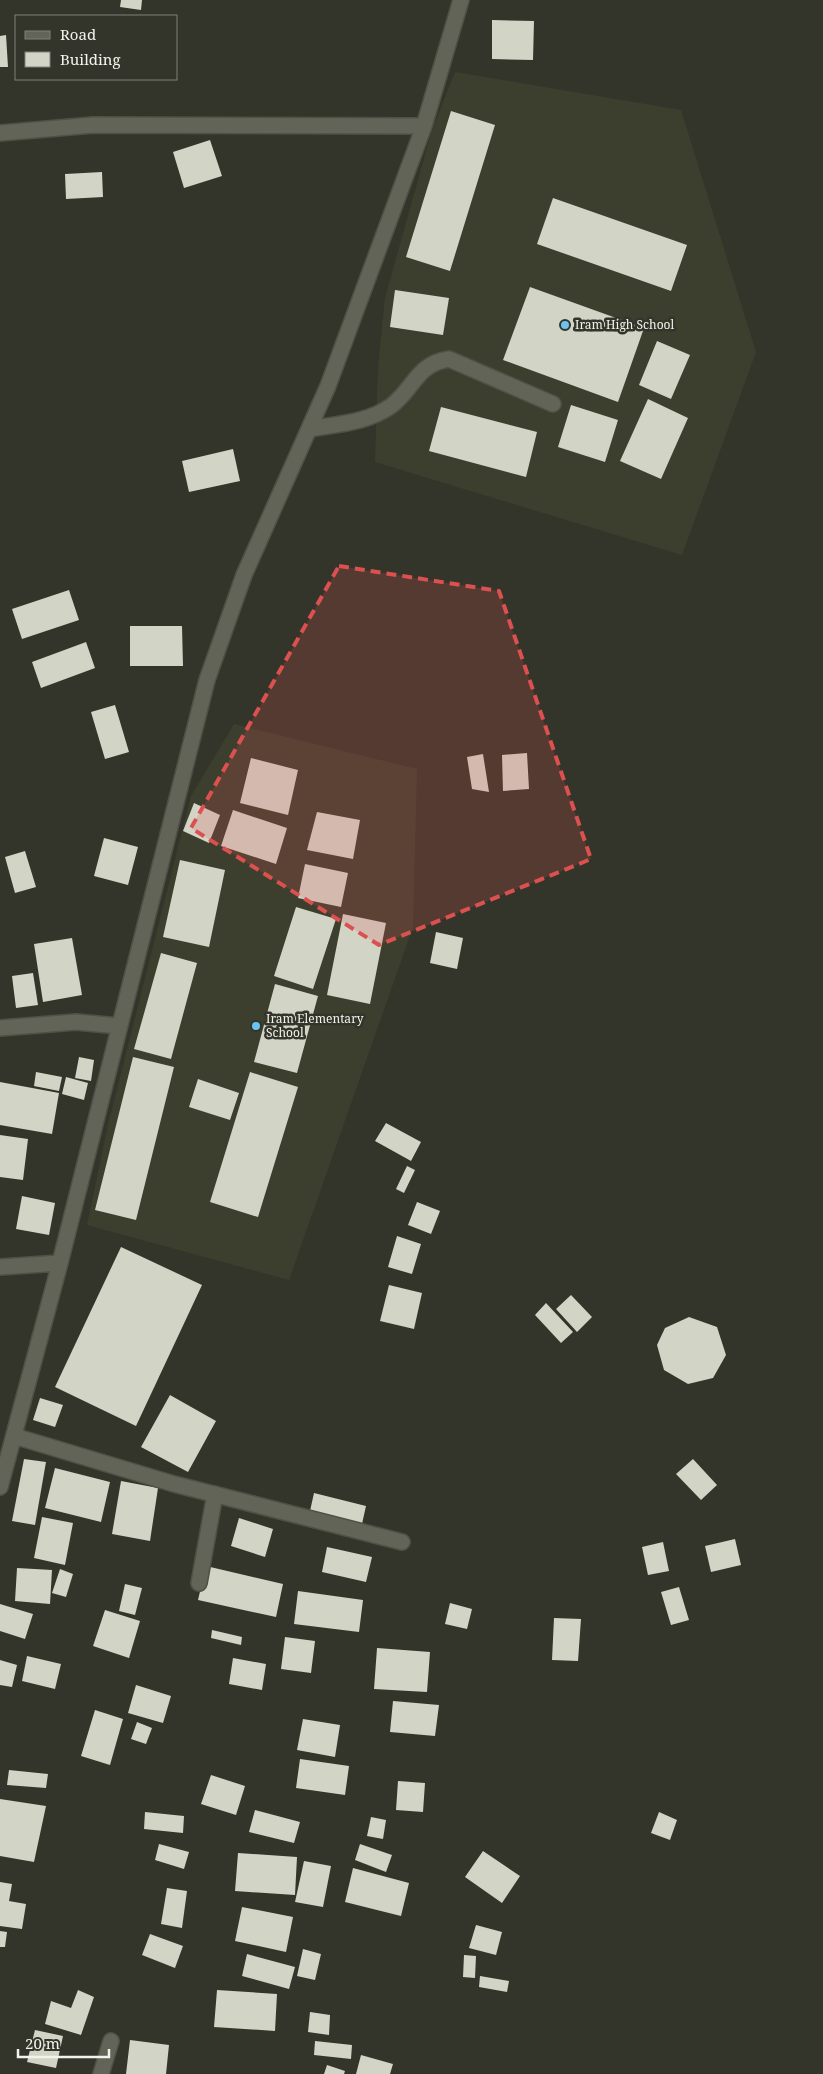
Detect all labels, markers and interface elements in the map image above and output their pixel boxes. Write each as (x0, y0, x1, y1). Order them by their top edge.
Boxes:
legend (15, 15, 178, 80)
text: Road (60, 24, 96, 44)
text: Building (60, 49, 121, 69)
place label: Iram High School (575, 316, 674, 333)
marker: Iram High School (559, 319, 571, 331)
place label: Iram Elementary School (266, 1010, 364, 1041)
marker: Iram Elementary School (250, 1020, 262, 1032)
scale bar (18, 2026, 109, 2058)
text: 20 m (25, 2033, 60, 2053)

